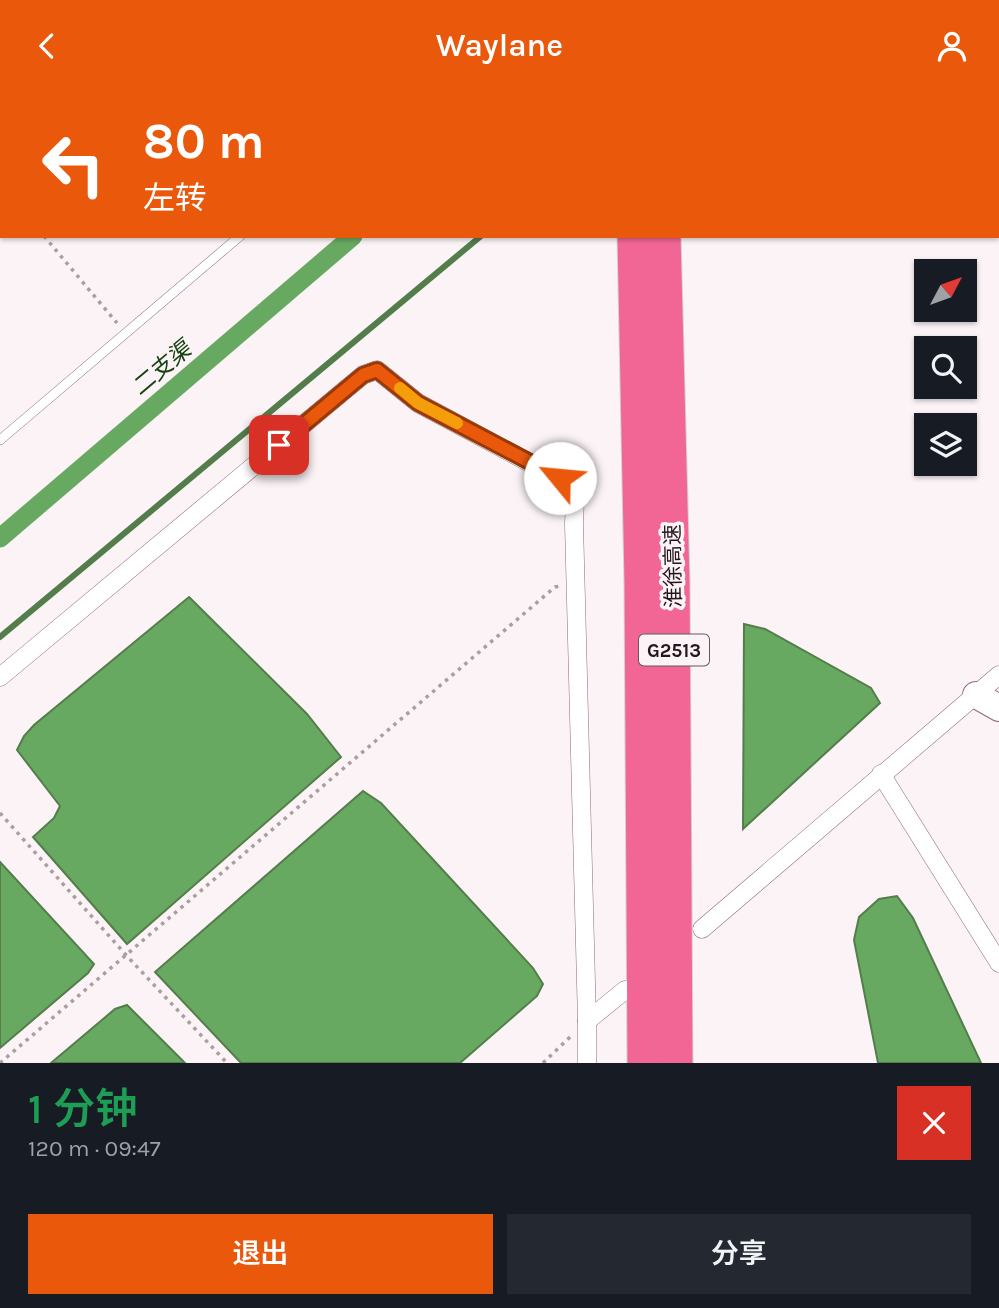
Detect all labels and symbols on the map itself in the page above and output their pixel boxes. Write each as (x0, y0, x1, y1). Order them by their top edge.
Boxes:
north arrow (914, 259, 976, 322)
water label: 二支渠 (126, 334, 199, 401)
pin (249, 415, 309, 475)
position arrow (523, 441, 597, 515)
street label: 淮徐高速 (660, 524, 686, 608)
road number: G2513 (639, 635, 709, 665)

